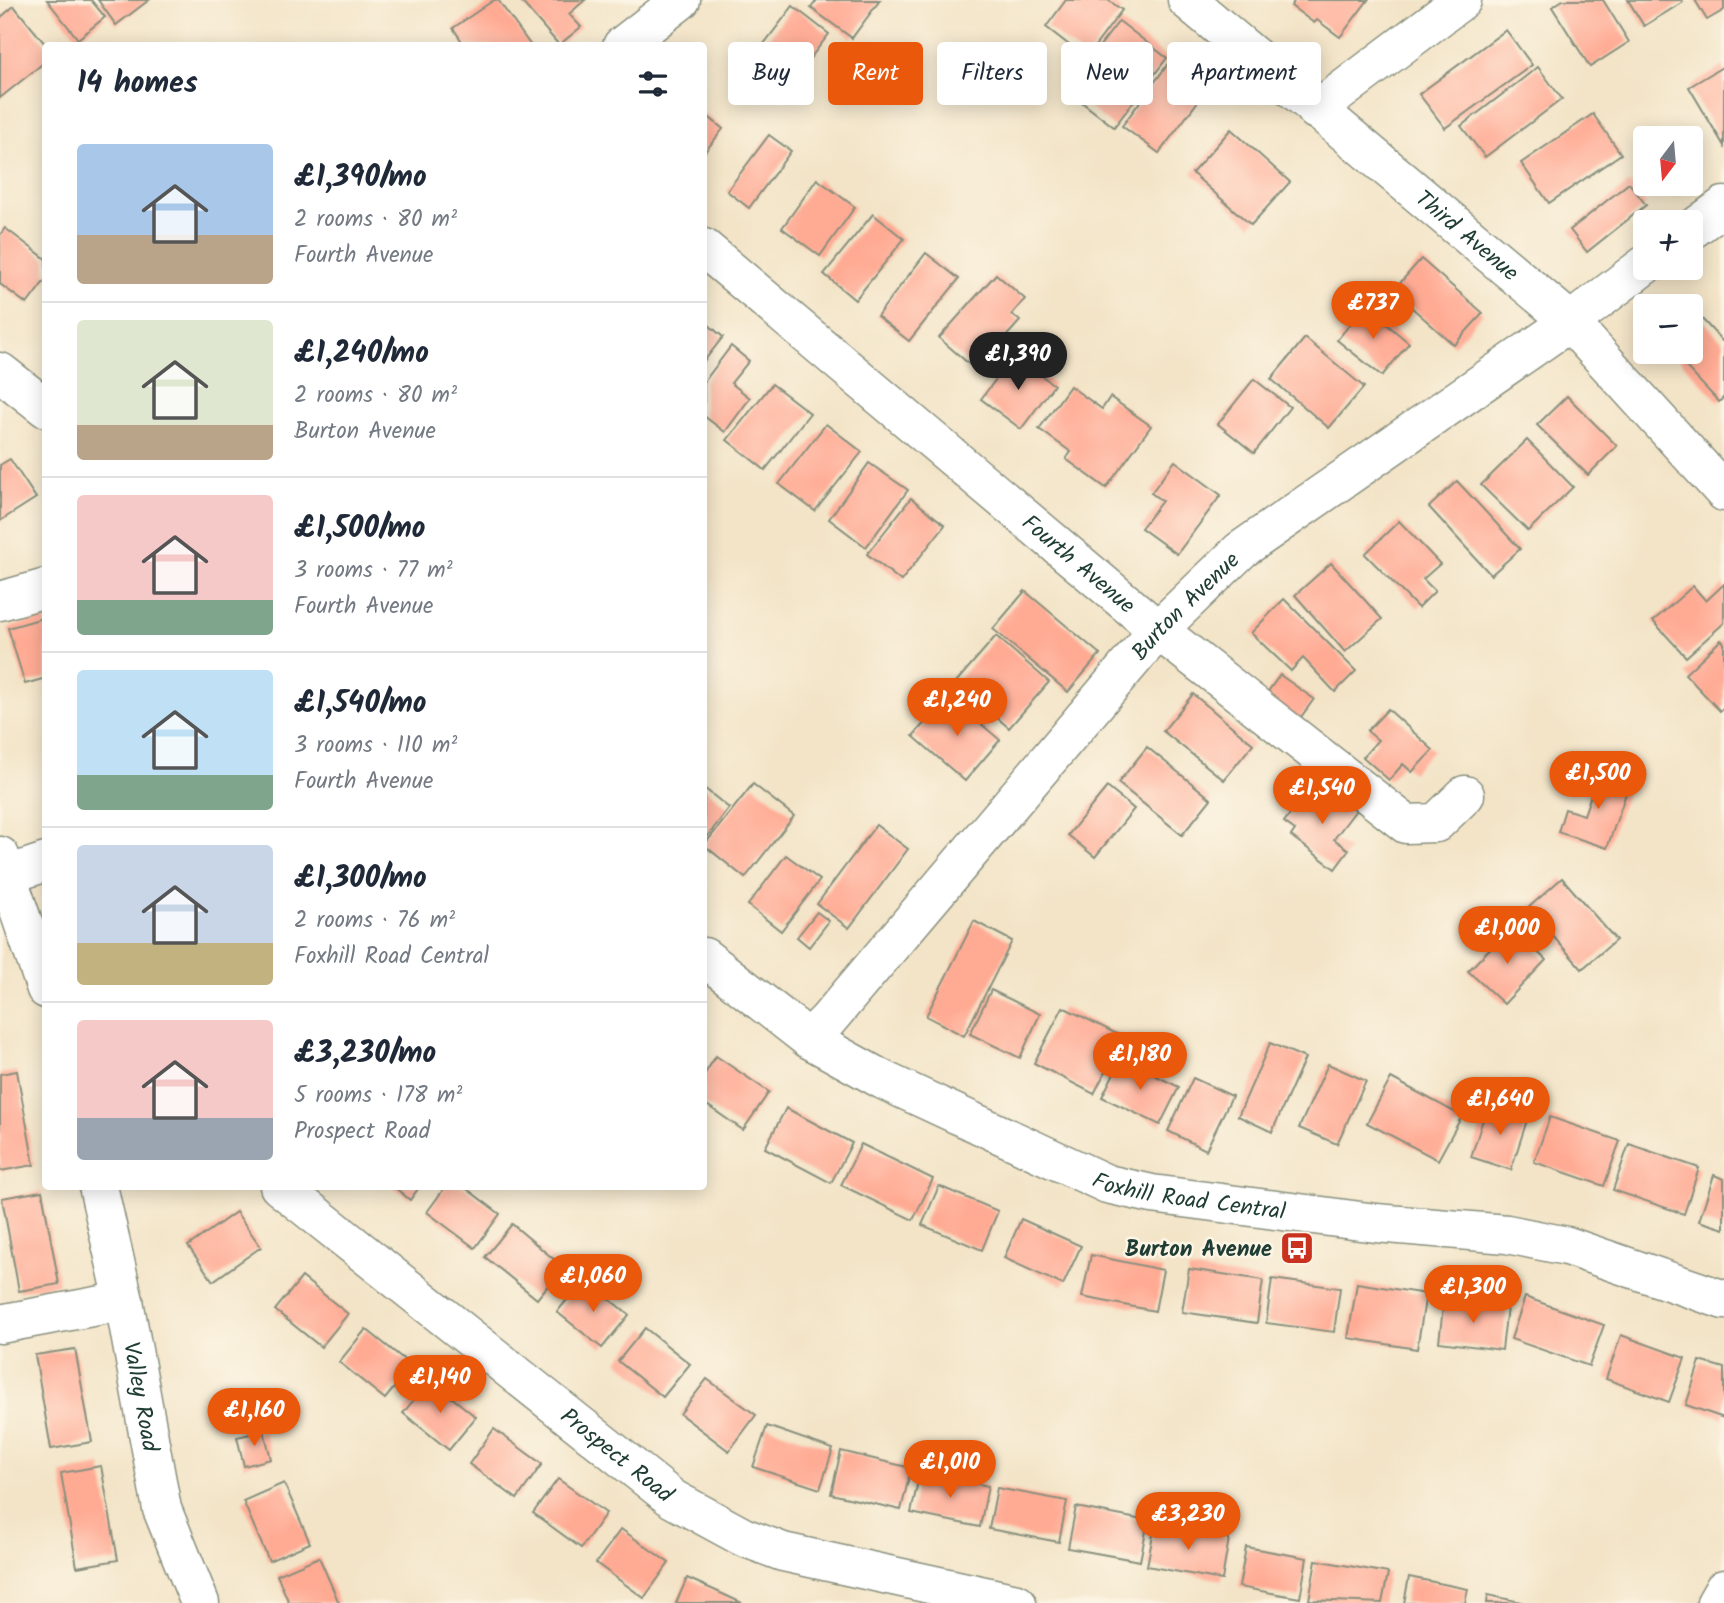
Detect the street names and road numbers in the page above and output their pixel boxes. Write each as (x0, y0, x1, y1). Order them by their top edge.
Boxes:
street label: Third Avenue (1406, 182, 1526, 291)
street label: Fourth Avenue (1013, 506, 1143, 624)
street label: Burton Avenue (1123, 544, 1249, 669)
street label: Foxhill Road Central (1085, 1163, 1288, 1231)
street label: Valley Road (112, 1339, 167, 1455)
street label: Prospect Road (551, 1400, 681, 1513)

